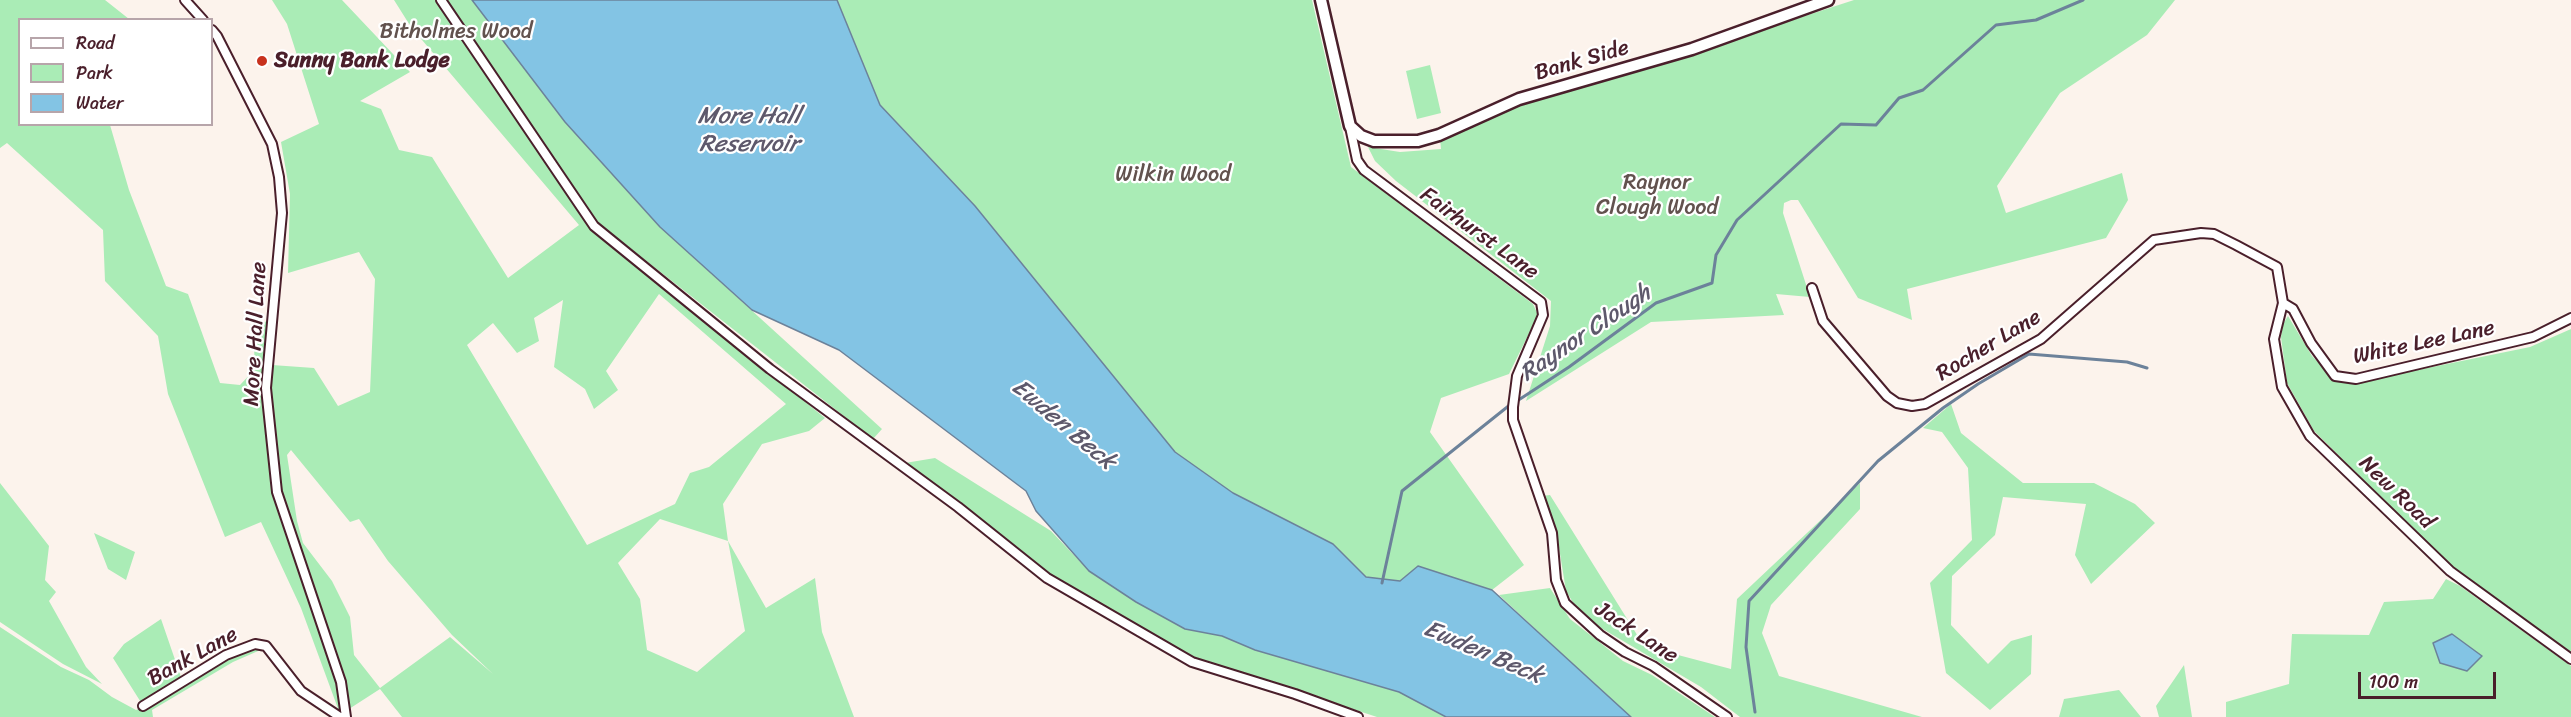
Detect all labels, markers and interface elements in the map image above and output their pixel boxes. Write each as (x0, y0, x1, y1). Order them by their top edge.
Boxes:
legend (18, 18, 213, 126)
park label: Bitholmes Wood (380, 19, 532, 45)
text: Road (76, 27, 115, 59)
street label: Bank Side (1532, 35, 1632, 87)
place label: Sunny Bank Lodge (274, 48, 450, 74)
marker: Sunny Bank Lodge (255, 54, 269, 68)
text: Park (76, 57, 113, 89)
text: Water (76, 87, 123, 119)
water label: More Hall Reservoir (698, 103, 800, 159)
park label: Wilkin Wood (1115, 162, 1231, 188)
park label: Raynor Clough Wood (1596, 170, 1718, 222)
street label: Fairhurst Lane (1414, 182, 1544, 286)
street label: More Hall Lane (239, 261, 273, 407)
water label: Raynor Clough (1515, 280, 1657, 388)
street label: Rocher Lane (1932, 304, 2046, 388)
street label: White Lee Lane (2351, 315, 2497, 371)
water label: Ewden Beck (1005, 373, 1121, 477)
street label: New Road (2353, 451, 2439, 535)
street label: Jack Lane (1589, 596, 1683, 670)
water label: Ewden Beck (1419, 615, 1547, 691)
street label: Bank Lane (143, 622, 243, 692)
scale bar (2361, 660, 2499, 698)
text: 100 m (2369, 666, 2418, 698)

